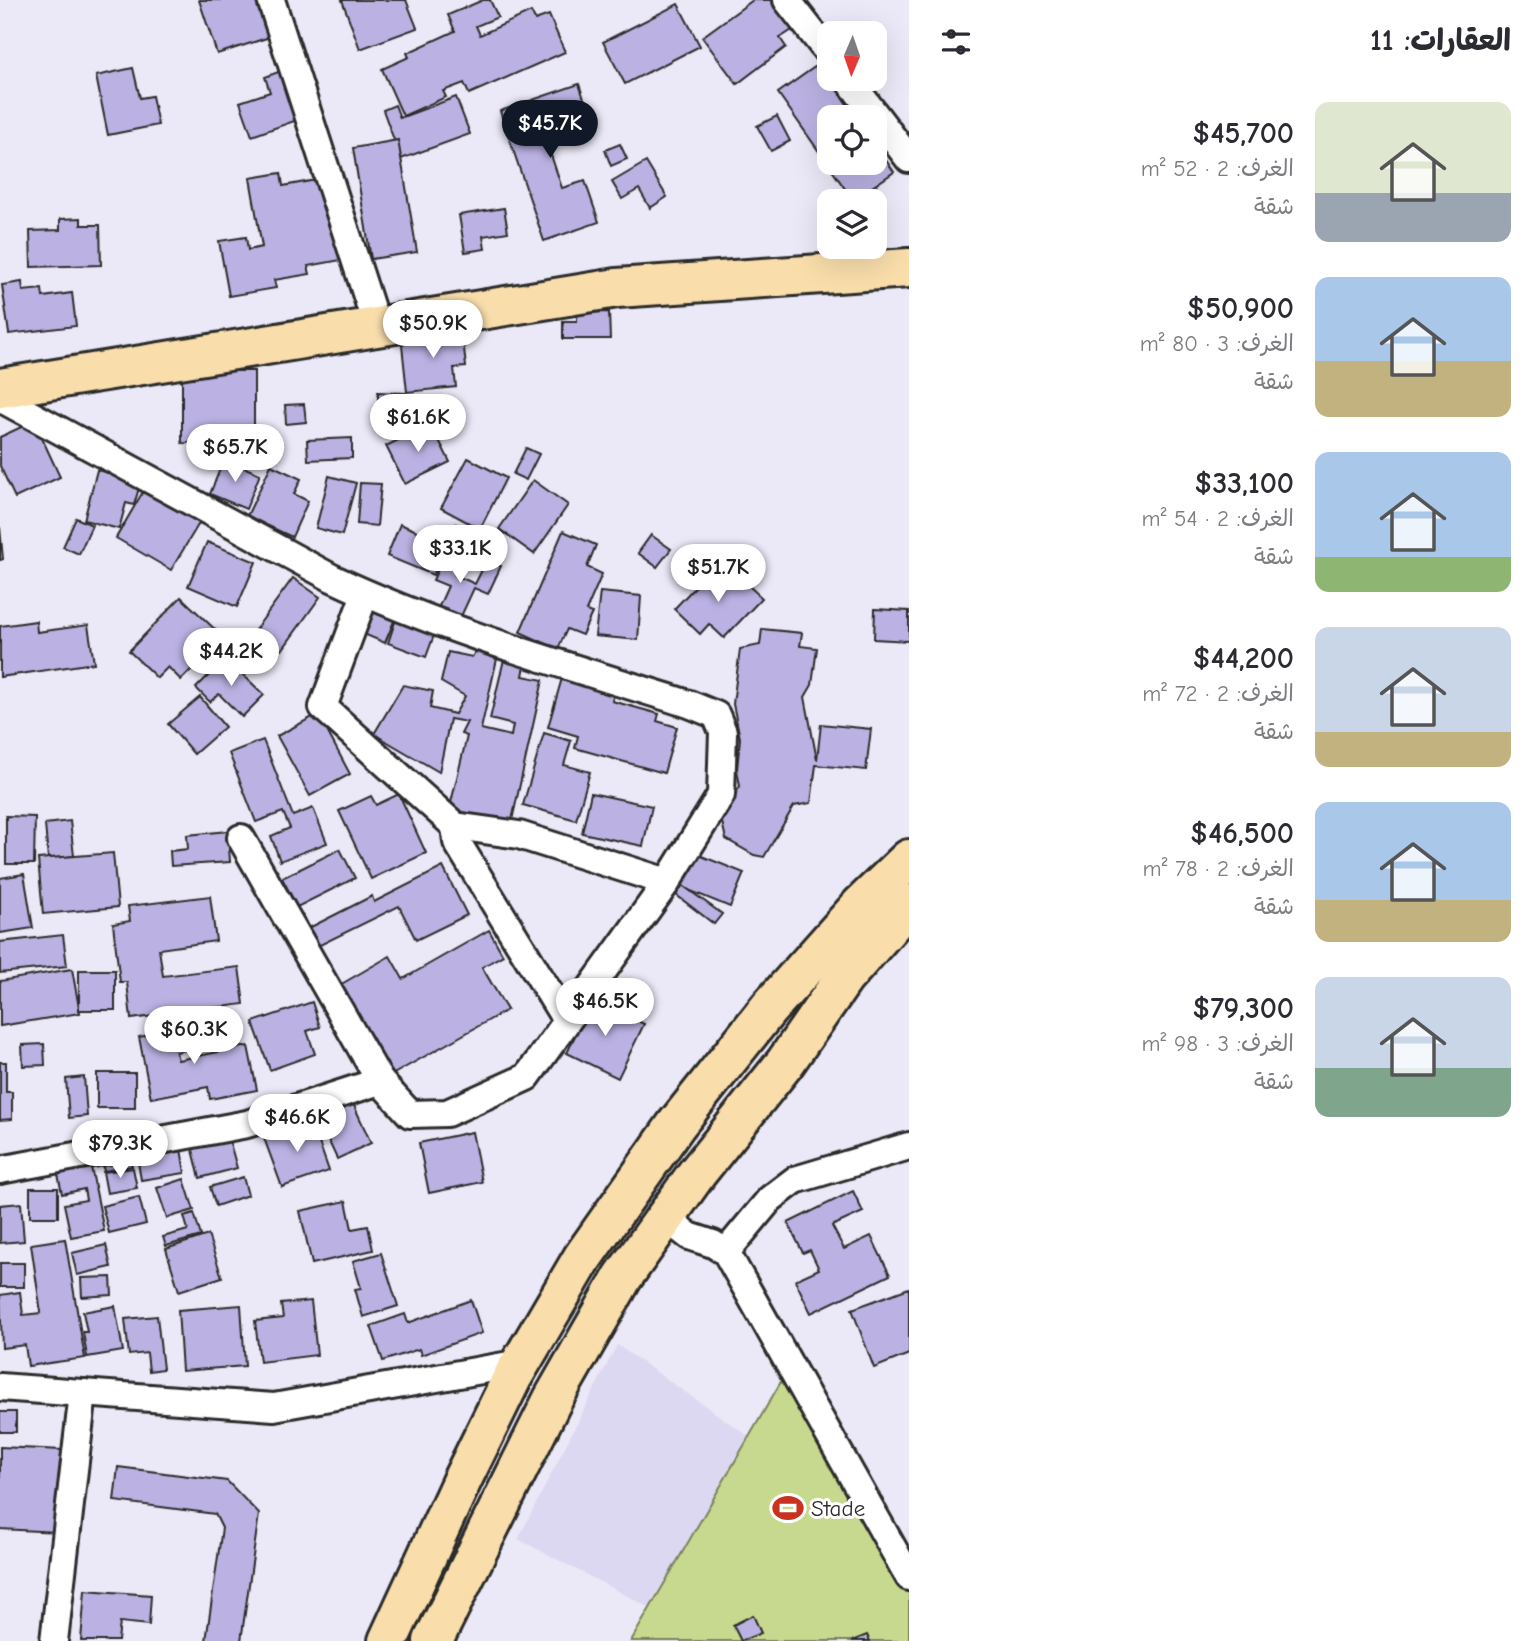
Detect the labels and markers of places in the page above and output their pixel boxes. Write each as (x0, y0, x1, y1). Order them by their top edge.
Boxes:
pin: $45.7K (493, 100, 607, 160)
pin: $50.9K (376, 300, 490, 360)
pin: $61.6K (361, 394, 475, 454)
pin: $65.7K (178, 424, 292, 484)
pin: $33.1K (403, 526, 517, 585)
pin: $51.7K (661, 544, 775, 604)
pin: $44.2K (174, 628, 288, 688)
pin: $46.5K (548, 978, 662, 1038)
pin: $60.3K (137, 1006, 251, 1066)
pin: $46.6K (240, 1094, 354, 1154)
pin: $79.3K (63, 1120, 177, 1180)
sports icon: Stade (771, 1491, 805, 1525)
place label: Stade (811, 1495, 865, 1522)

